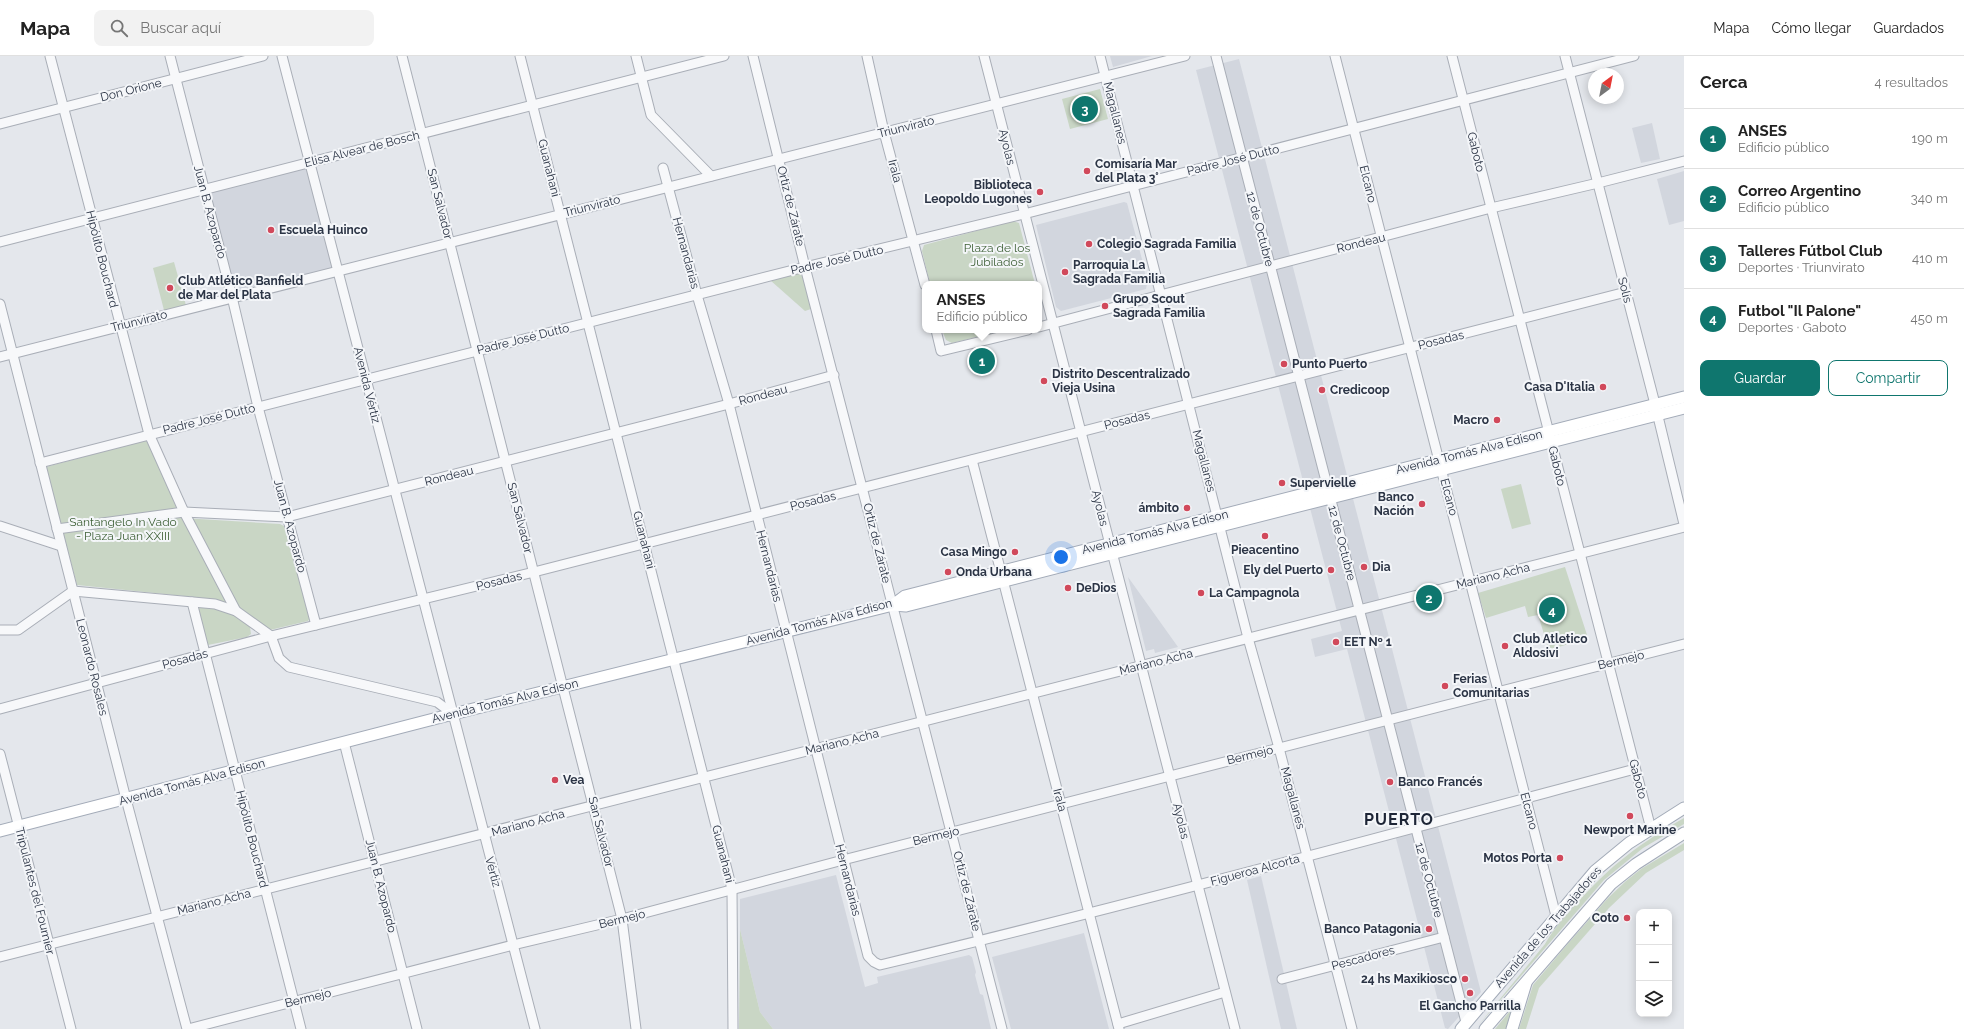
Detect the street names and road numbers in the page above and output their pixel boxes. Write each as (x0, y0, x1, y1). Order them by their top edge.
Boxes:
street label: Don Orione (99, 76, 163, 104)
street label: Magallanes (1100, 80, 1130, 146)
street label: Triunvirato (876, 113, 936, 141)
street label: Ayolas (996, 127, 1018, 167)
street label: Elisa Alvear de Bosch (303, 128, 421, 170)
street label: Gaboto (1464, 131, 1488, 173)
street label: Guanahani (535, 138, 563, 198)
street label: Padre José Dutto (1185, 142, 1281, 178)
street label: Irala (885, 158, 905, 184)
street label: Juan B. Azopardo (191, 164, 229, 260)
street label: Ortiz de Zárate (774, 164, 808, 248)
street label: Elcano (1357, 164, 1379, 204)
street label: San Salvador (424, 167, 456, 242)
street label: 12 de Octubre (1243, 190, 1277, 268)
street label: Triunvirato (562, 192, 622, 220)
street label: Hipólito Bouchard (83, 209, 121, 309)
street label: Hernandarias (670, 216, 702, 291)
street label: Rondeau (1335, 230, 1387, 256)
street label: Padre José Dutto (789, 243, 885, 277)
street label: Solís (1615, 276, 1635, 305)
street label: Triunvirato (109, 307, 169, 335)
street label: Padre José Dutto (475, 321, 571, 357)
street label: Posadas (1417, 328, 1466, 352)
street label: Avenida Vértiz (351, 345, 383, 425)
street label: Rondeau (737, 382, 789, 408)
street label: Padre José Dutto (161, 401, 257, 437)
street label: Posadas (1103, 408, 1152, 432)
street label: Avenida Tomás Alva Edison (1394, 427, 1544, 477)
street label: Magallanes (1189, 428, 1219, 494)
street label: Gaboto (1545, 445, 1569, 487)
street label: Rondeau (423, 463, 475, 489)
street label: Elcano (1437, 477, 1461, 517)
street label: Juan B. Azopardo (271, 478, 309, 574)
street label: San Salvador (504, 481, 536, 556)
street label: Ayolas (1089, 488, 1111, 528)
street label: Posadas (789, 489, 838, 513)
street label: Ortiz de Zárate (860, 501, 894, 585)
street label: 12 de Octubre (1325, 504, 1359, 582)
street label: Avenida Tomás Alva Edison (1080, 507, 1230, 557)
street label: Guanahani (630, 510, 658, 570)
street label: Hernandarias (753, 529, 785, 604)
street label: Mariano Acha (1455, 560, 1531, 592)
street label: Posadas (475, 569, 524, 593)
street label: Avenida Tomás Alva Edison (744, 596, 894, 648)
street label: Leonardo Rosales (73, 617, 111, 717)
street label: Posadas (161, 646, 210, 672)
street label: Mariano Acha (1118, 646, 1194, 678)
street label: Bermejo (1596, 648, 1646, 672)
street label: Avenida Tomás Alva Edison (430, 676, 580, 726)
street label: Mariano Acha (804, 726, 880, 758)
street label: Bermejo (1225, 743, 1275, 767)
street label: Avenida Tomás Alva Edison (117, 756, 267, 808)
street label: Gaboto (1626, 758, 1650, 800)
street label: Magallanes (1278, 765, 1308, 831)
street label: Irala (1050, 787, 1070, 813)
street label: Hipólito Bouchard (233, 789, 271, 889)
street label: Elcano (1517, 791, 1541, 831)
street label: San Salvador (585, 795, 617, 870)
street label: Ayolas (1170, 801, 1192, 841)
street label: Mariano Acha (490, 807, 566, 839)
street label: Guanahani (709, 824, 737, 884)
street label: Bermejo (911, 824, 961, 848)
street label: Tripulantes del Fournier (12, 826, 58, 957)
street label: Juan B. Azopardo (363, 838, 399, 934)
street label: 12 de Octubre (1412, 841, 1446, 919)
street label: Hernandarias (832, 843, 864, 918)
street label: Ortiz de Zárate (950, 849, 984, 933)
street label: Figueroa Alcorta (1209, 851, 1301, 889)
street label: Vértiz (482, 855, 504, 889)
street label: Avenida de los Trabajadores (1492, 863, 1604, 990)
street label: Mariano Acha (176, 886, 252, 918)
street label: Bermejo (597, 907, 647, 931)
street label: Pescadores (1330, 943, 1396, 973)
street label: Bermejo (283, 986, 333, 1010)

